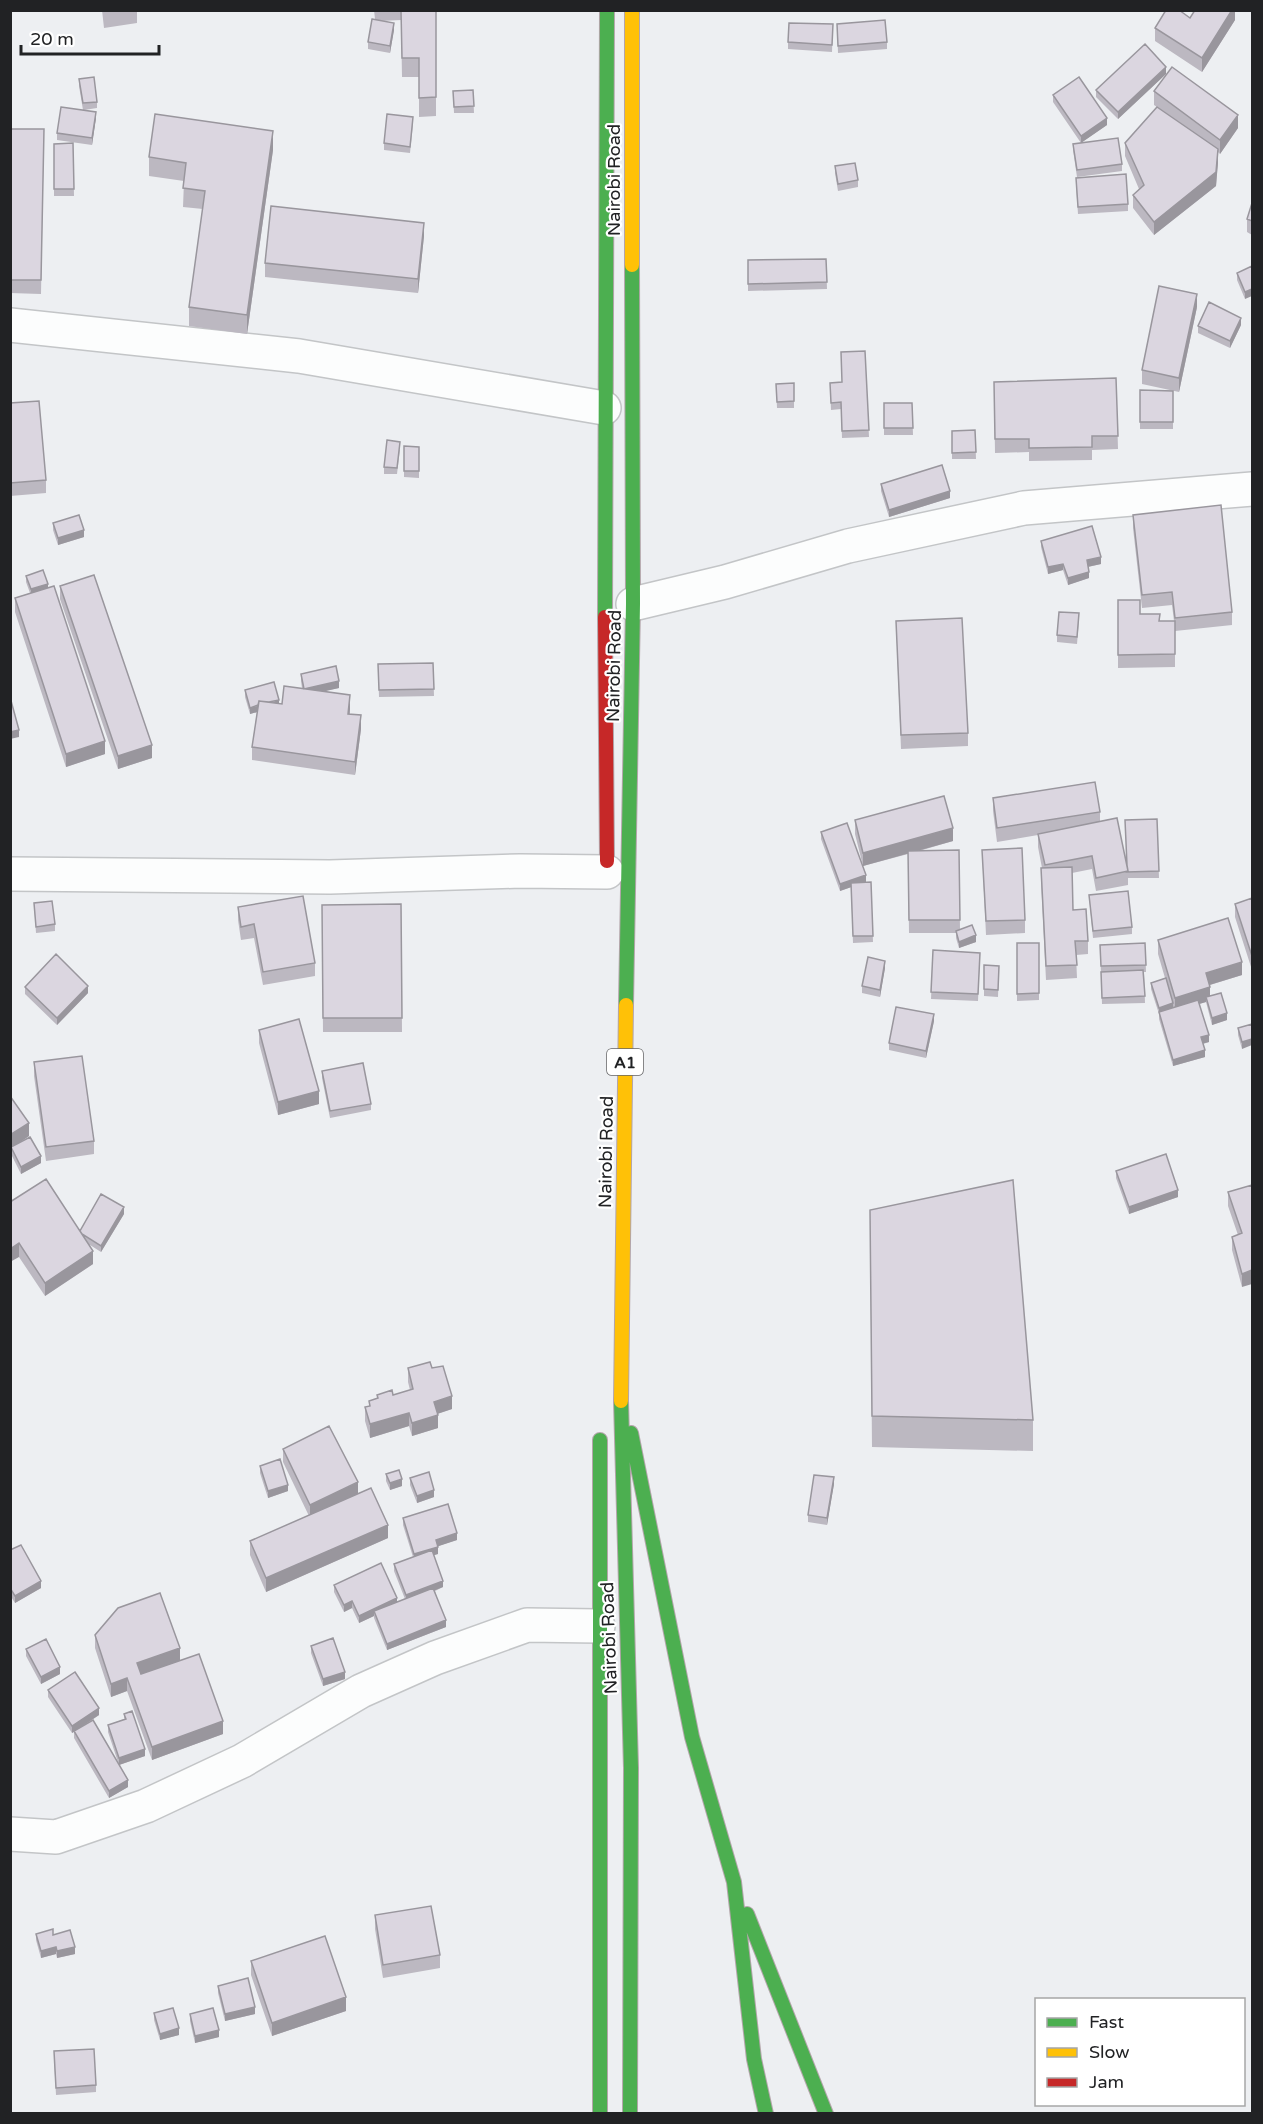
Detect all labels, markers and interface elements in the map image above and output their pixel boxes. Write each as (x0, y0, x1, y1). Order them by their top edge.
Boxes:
scale bar (21, 18, 159, 56)
text: 20 m (30, 28, 74, 50)
street label: Nairobi Road (603, 124, 625, 236)
street label: Nairobi Road (602, 610, 626, 722)
road number: A1 (607, 1049, 643, 1075)
street label: Nairobi Road (594, 1096, 618, 1208)
street label: Nairobi Road (596, 1581, 622, 1695)
legend (1035, 1998, 1245, 2106)
text: Fast (1089, 2011, 1124, 2033)
text: Slow (1089, 2041, 1130, 2063)
text: Jam (1089, 2071, 1124, 2093)

